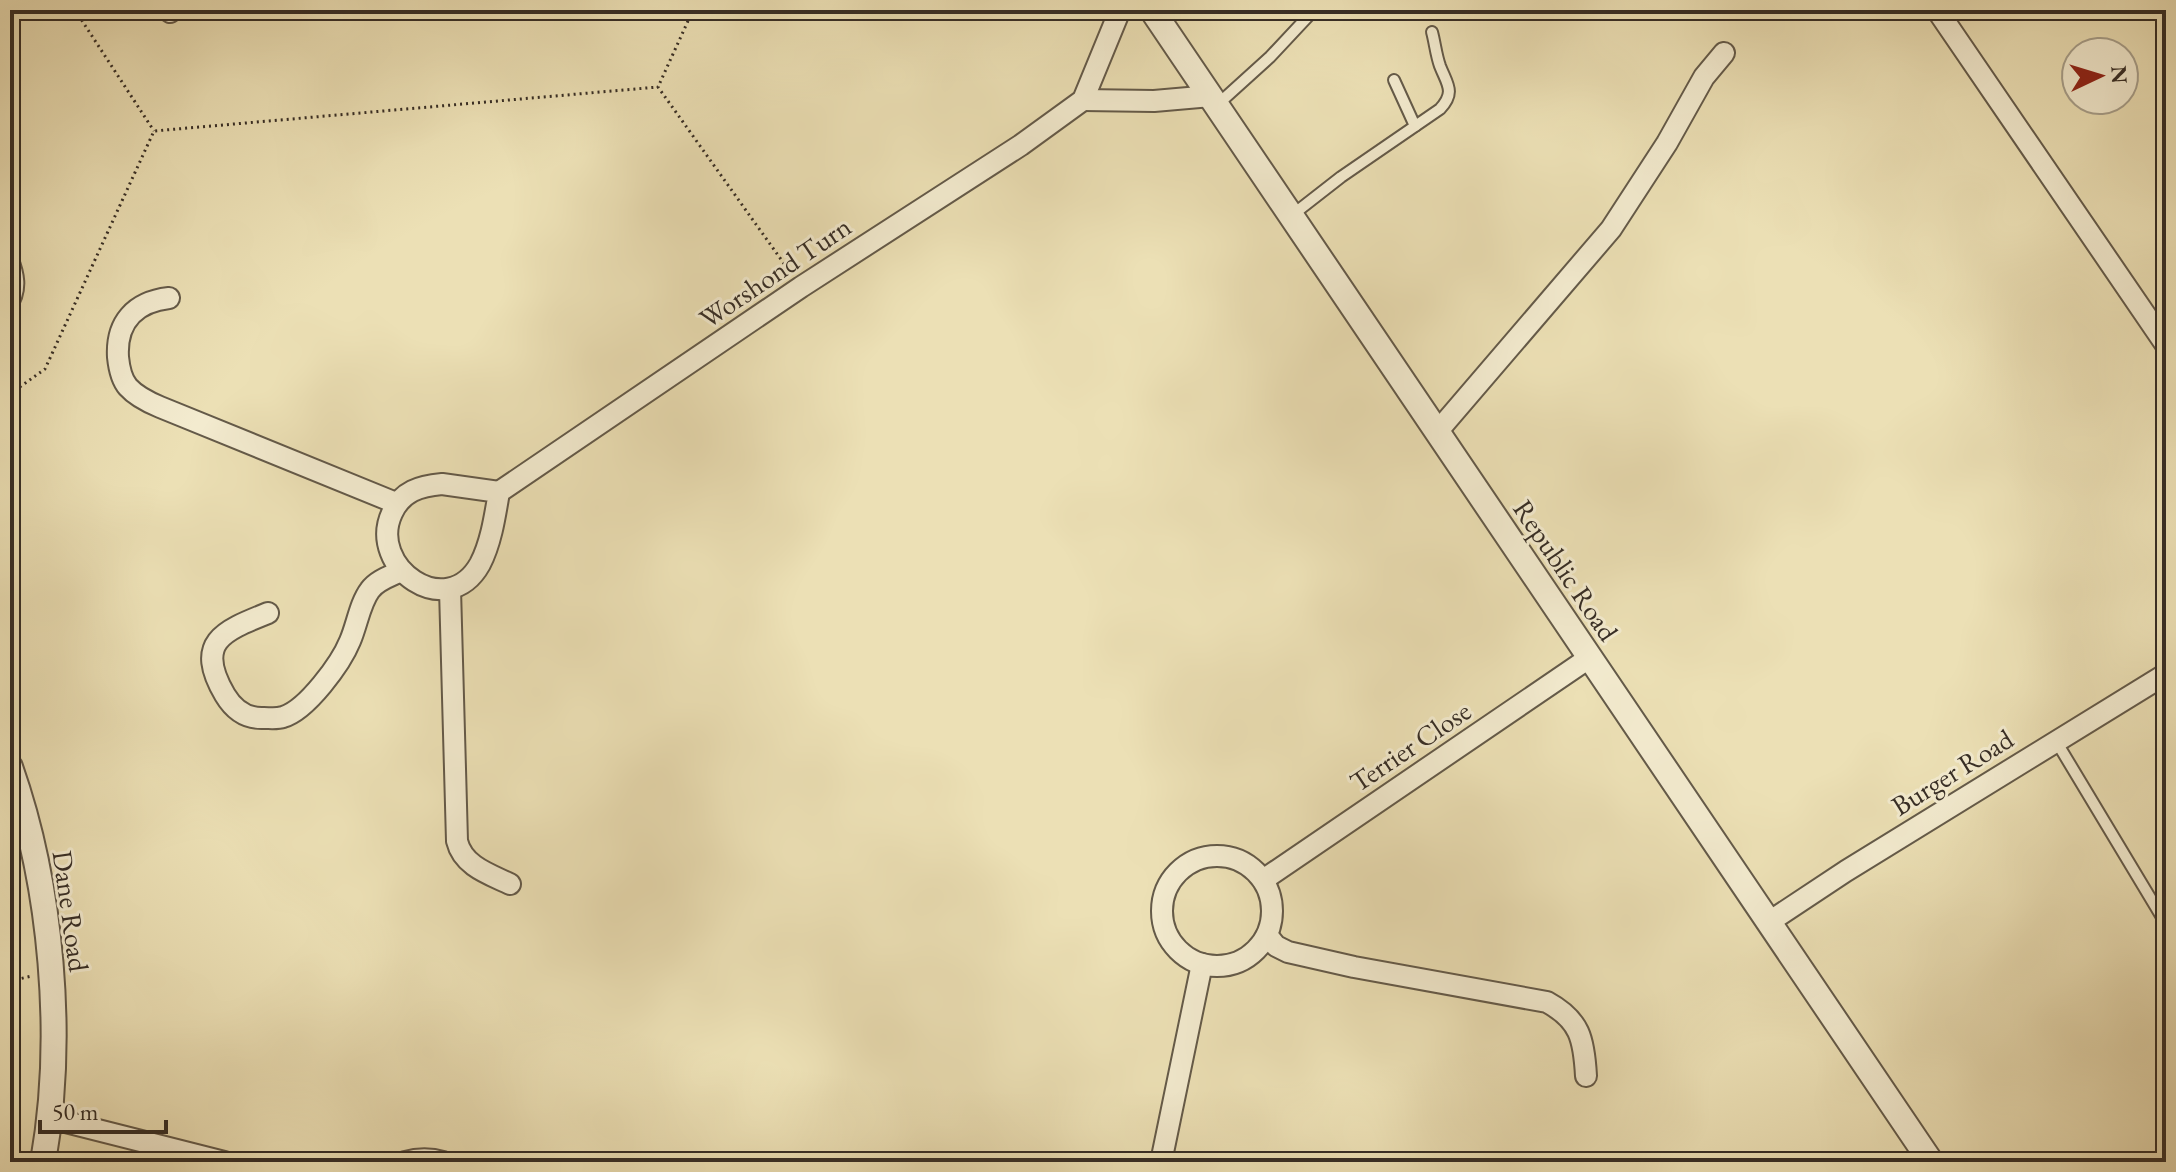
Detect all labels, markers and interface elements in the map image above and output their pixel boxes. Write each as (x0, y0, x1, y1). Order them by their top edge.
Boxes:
north arrow (2060, 36, 2140, 116)
text: N (2104, 65, 2135, 85)
street label: Worshond Turn (692, 208, 858, 336)
street label: Republic Road (1505, 492, 1627, 648)
street label: Terrier Close (1342, 692, 1478, 800)
street label: Burger Road (1884, 720, 2020, 824)
street label: Dane Road (45, 848, 97, 975)
scale bar (40, 1084, 166, 1134)
text: 50 m (52, 1096, 99, 1127)

